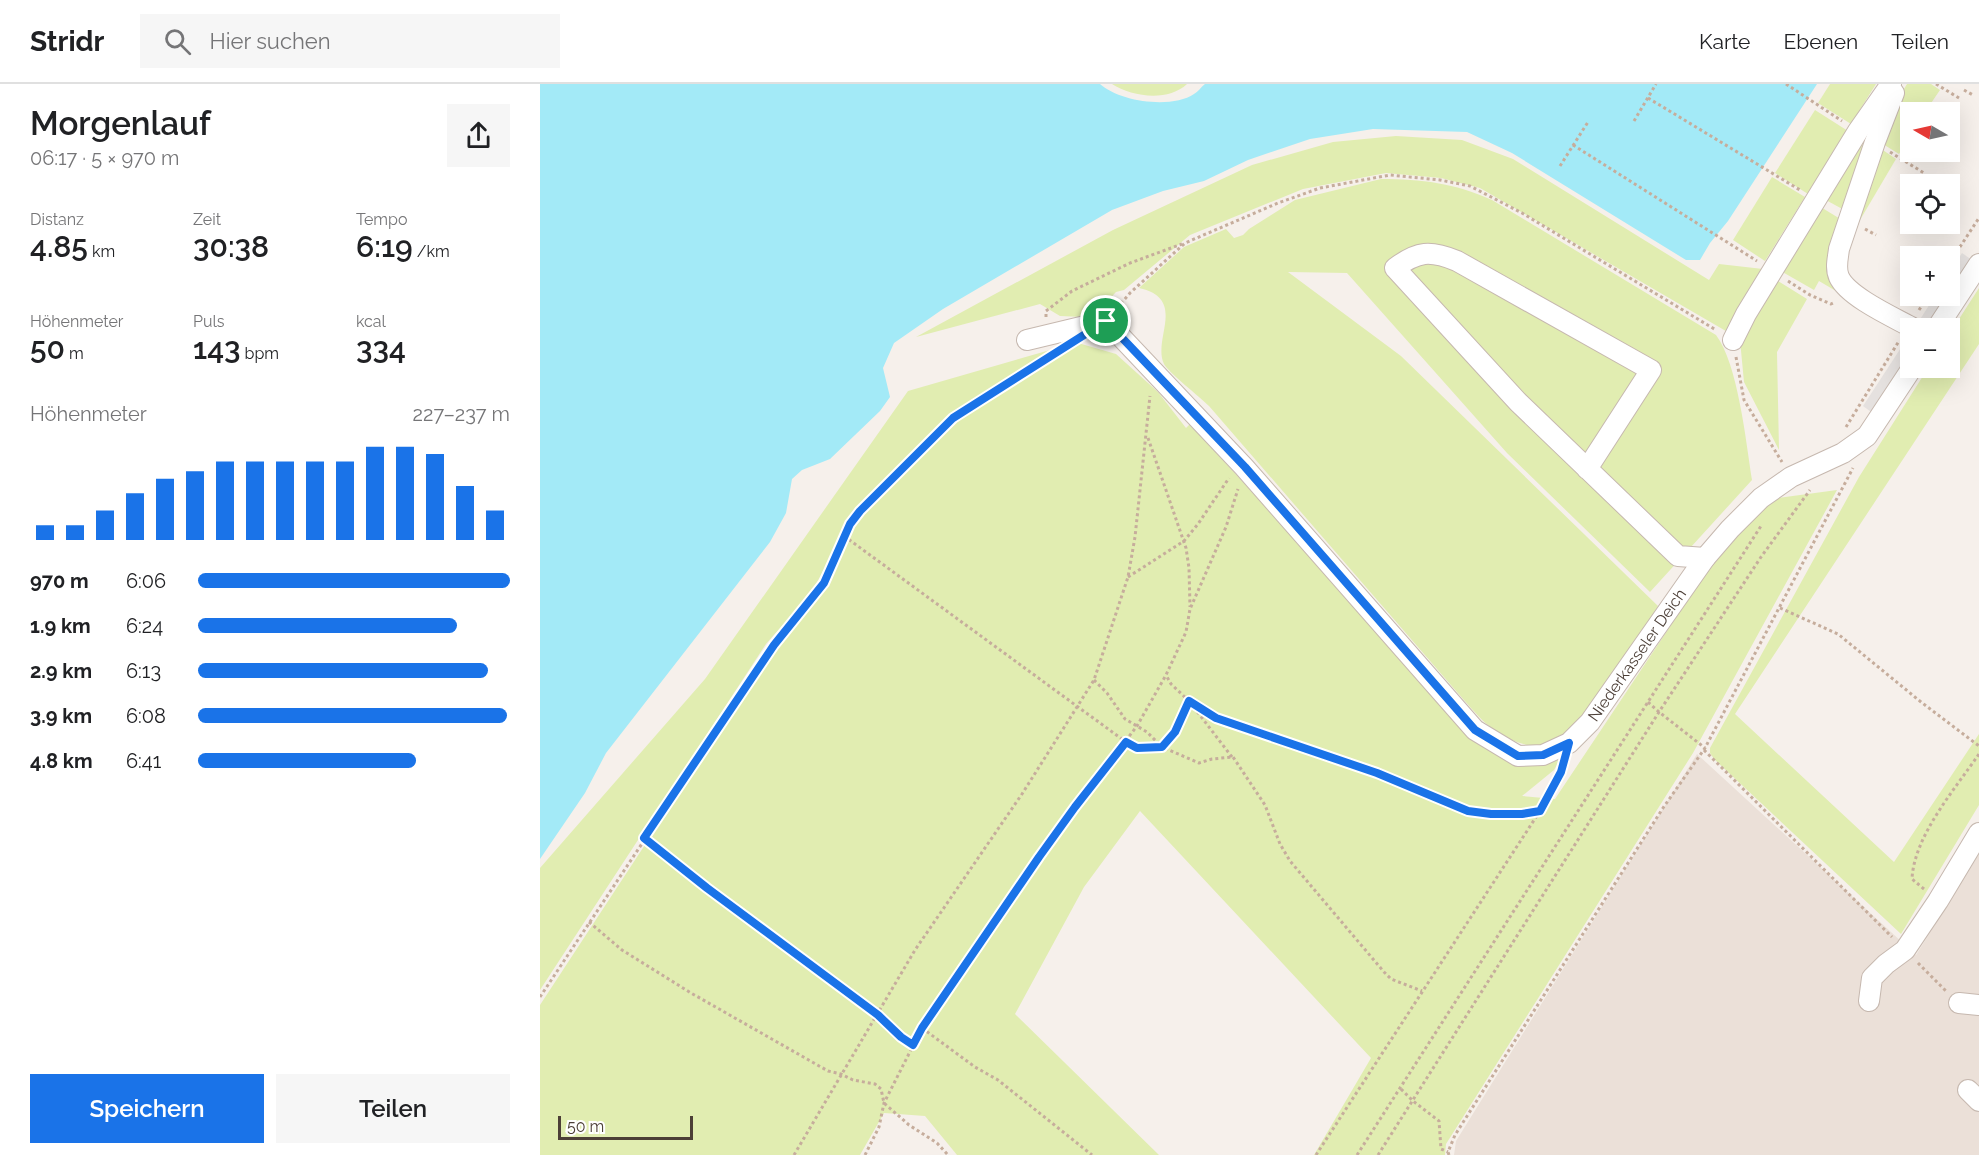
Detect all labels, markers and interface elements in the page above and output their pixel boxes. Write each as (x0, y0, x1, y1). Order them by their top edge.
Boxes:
search box (140, 14, 560, 68)
text: Stridr (30, 25, 104, 58)
icon: search (161, 25, 194, 58)
text: Hier suchen (209, 28, 331, 54)
text: Karte (1699, 29, 1750, 54)
text: Ebenen (1783, 29, 1858, 54)
text: Teilen (1891, 29, 1949, 54)
north arrow (1900, 102, 1960, 162)
map controls (1900, 102, 1960, 378)
text: Morgenlauf (30, 104, 211, 143)
button: share (447, 104, 510, 167)
text: 06:17 · 5 × 970 m (30, 146, 179, 170)
button: locate (1900, 174, 1960, 234)
text: Distanz (30, 210, 84, 229)
text: Zeit (193, 210, 221, 229)
text: Tempo (356, 210, 407, 229)
text: 4.85 (30, 229, 88, 264)
text: 30:38 (193, 229, 269, 264)
text: 6:19 (356, 229, 413, 264)
text: km (88, 242, 115, 261)
text: /km (413, 242, 450, 261)
button: + (1900, 246, 1960, 306)
pin (1080, 295, 1131, 346)
icon: arrive (1089, 304, 1122, 337)
text: Höhenmeter (30, 312, 124, 331)
text: Puls (193, 312, 225, 331)
text: kcal (356, 312, 386, 331)
button: − (1900, 318, 1960, 378)
text: 50 (30, 331, 65, 366)
text: 143 (193, 331, 241, 366)
text: 334 (356, 331, 406, 366)
text: m (65, 344, 84, 363)
text: bpm (241, 344, 279, 363)
text: Höhenmeter (30, 402, 147, 426)
text: 227–237 m (413, 402, 510, 426)
text: 970 m (30, 569, 89, 593)
text: 6:06 (126, 569, 166, 593)
street label: Niederkasseler Deich (1584, 585, 1690, 725)
text: 1.9 km (30, 614, 91, 638)
text: 6:24 (126, 614, 163, 638)
text: 2.9 km (30, 659, 92, 683)
text: 6:13 (126, 659, 161, 683)
text: 3.9 km (30, 704, 92, 728)
text: 6:08 (126, 704, 166, 728)
text: 4.8 km (30, 749, 93, 773)
text: 6:41 (126, 749, 161, 773)
button: Speichern (30, 1074, 264, 1143)
button: Teilen (276, 1074, 510, 1143)
scale bar (558, 1113, 693, 1140)
text: 50 m (567, 1117, 604, 1136)

